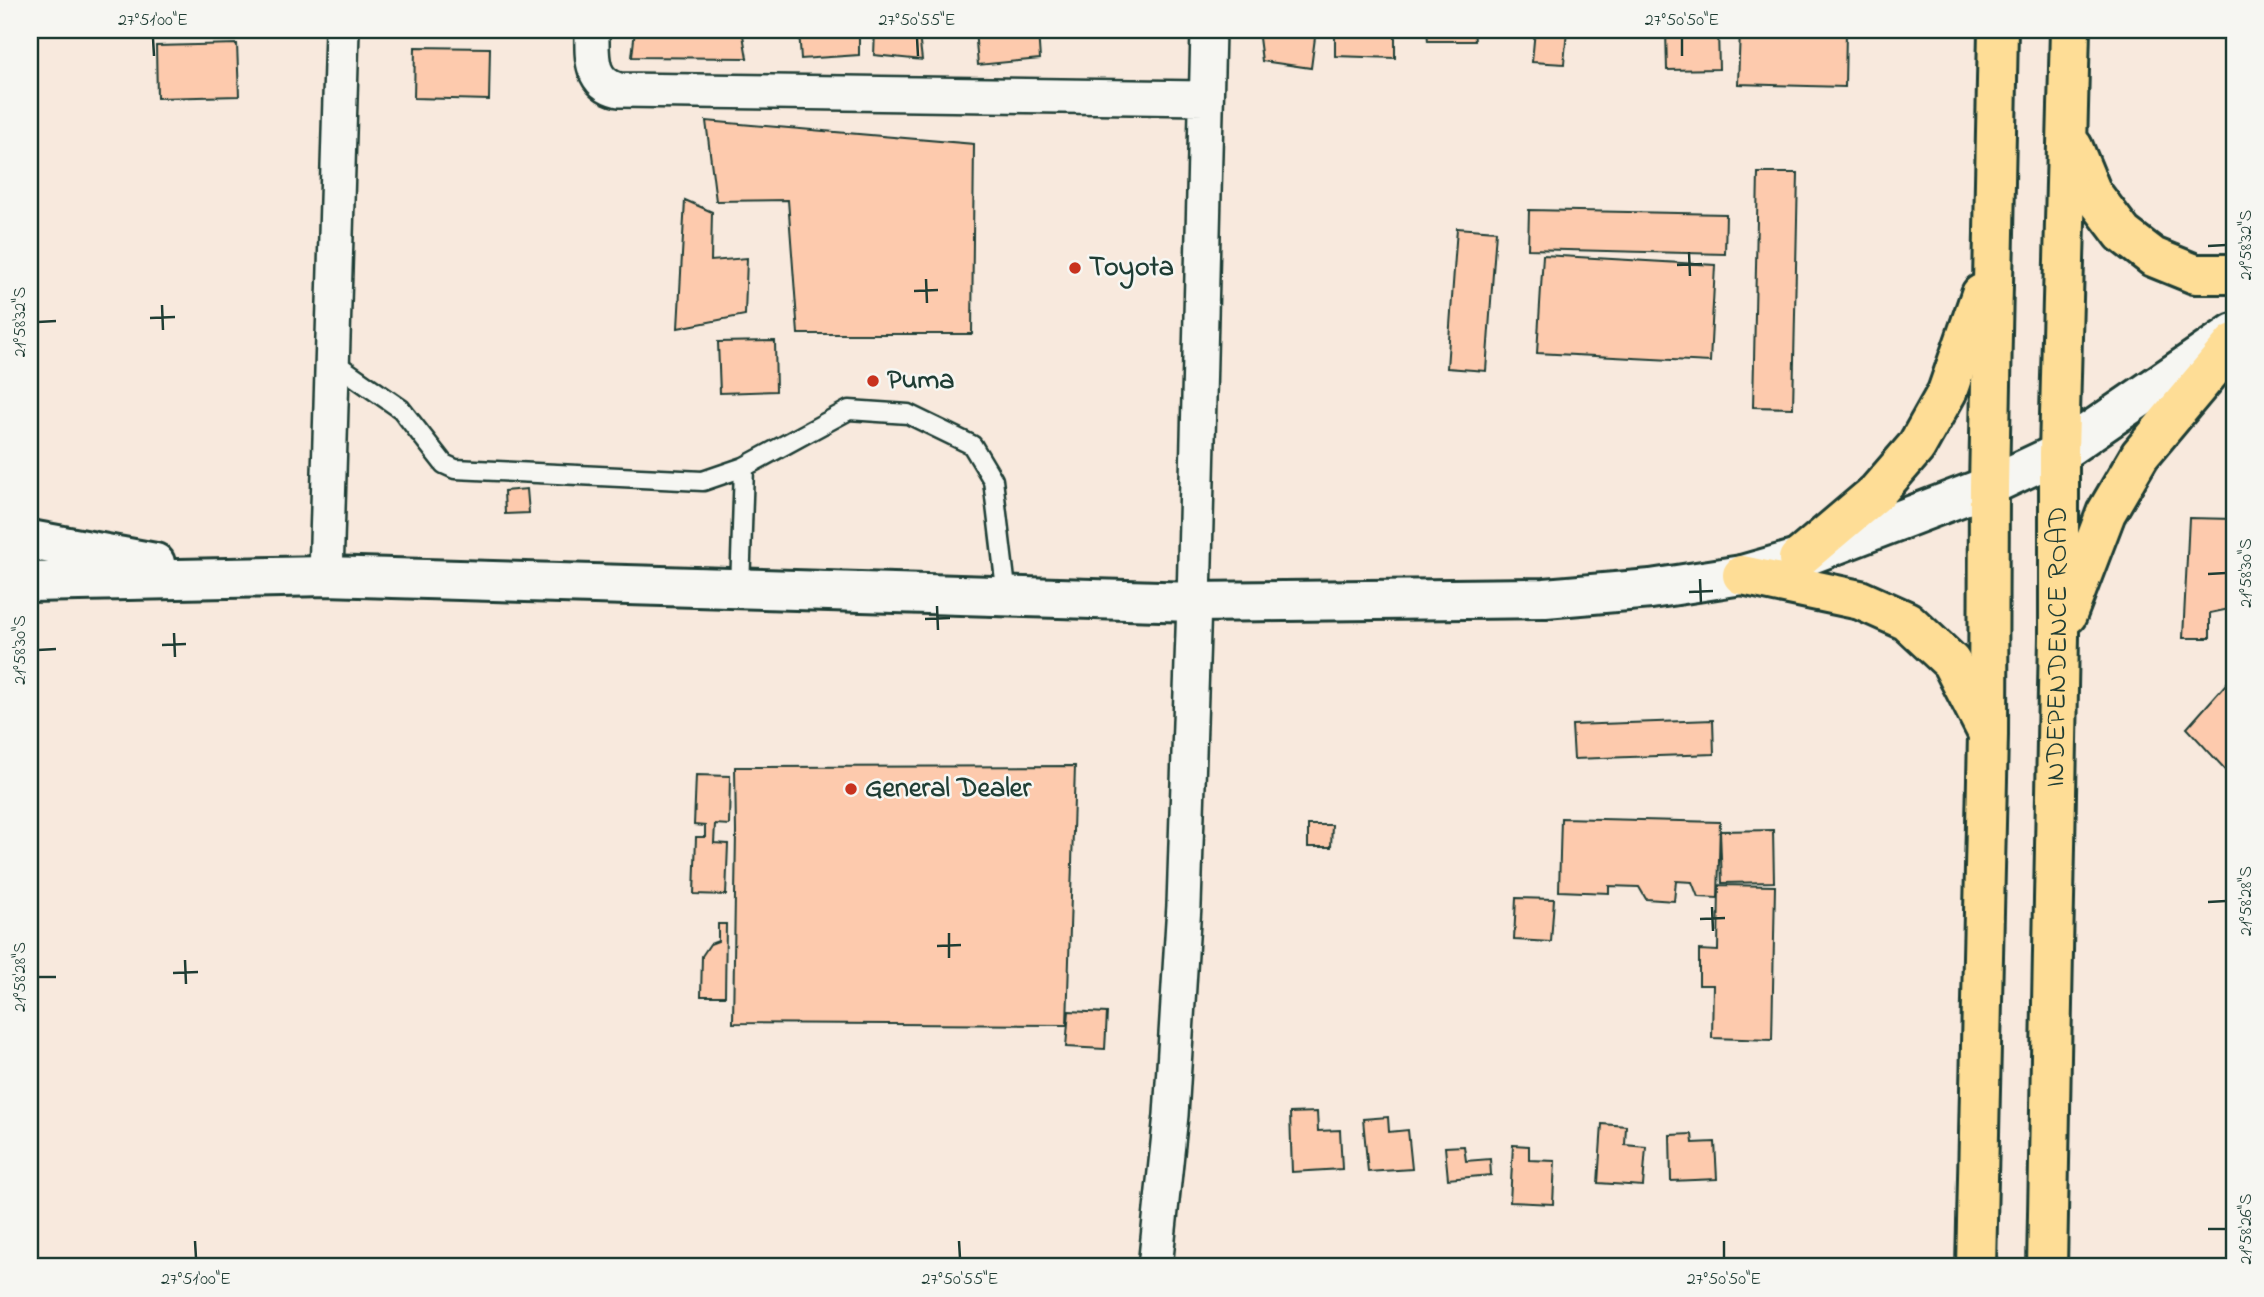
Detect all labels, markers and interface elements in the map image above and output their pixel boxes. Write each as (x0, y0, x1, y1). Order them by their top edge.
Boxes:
text: 27°51'00"E (118, 8, 188, 34)
text: 27°50'55"E (879, 8, 956, 34)
text: 27°50'50"E (1645, 8, 1719, 34)
text: 21°58'32"S (2234, 210, 2260, 280)
place label: Toyota (1089, 248, 1174, 289)
marker: Toyota (1067, 260, 1083, 276)
text: 21°58'32"S (8, 287, 34, 357)
place label: Puma (887, 361, 954, 402)
marker: Puma (865, 373, 881, 389)
street label: INDEPENDENCE ROAD (2036, 506, 2080, 788)
text: 21°58'30"S (2234, 538, 2260, 608)
text: 21°58'30"S (8, 615, 34, 685)
place label: General Dealer (865, 769, 1032, 810)
marker: General Dealer (843, 781, 859, 797)
text: 21°58'28"S (2234, 866, 2260, 936)
text: 21°58'28"S (8, 942, 34, 1012)
text: 21°58'26"S (2234, 1193, 2260, 1265)
text: 27°51'00"E (161, 1267, 231, 1293)
text: 27°50'55"E (922, 1267, 999, 1293)
text: 27°50'50"E (1687, 1267, 1761, 1293)

